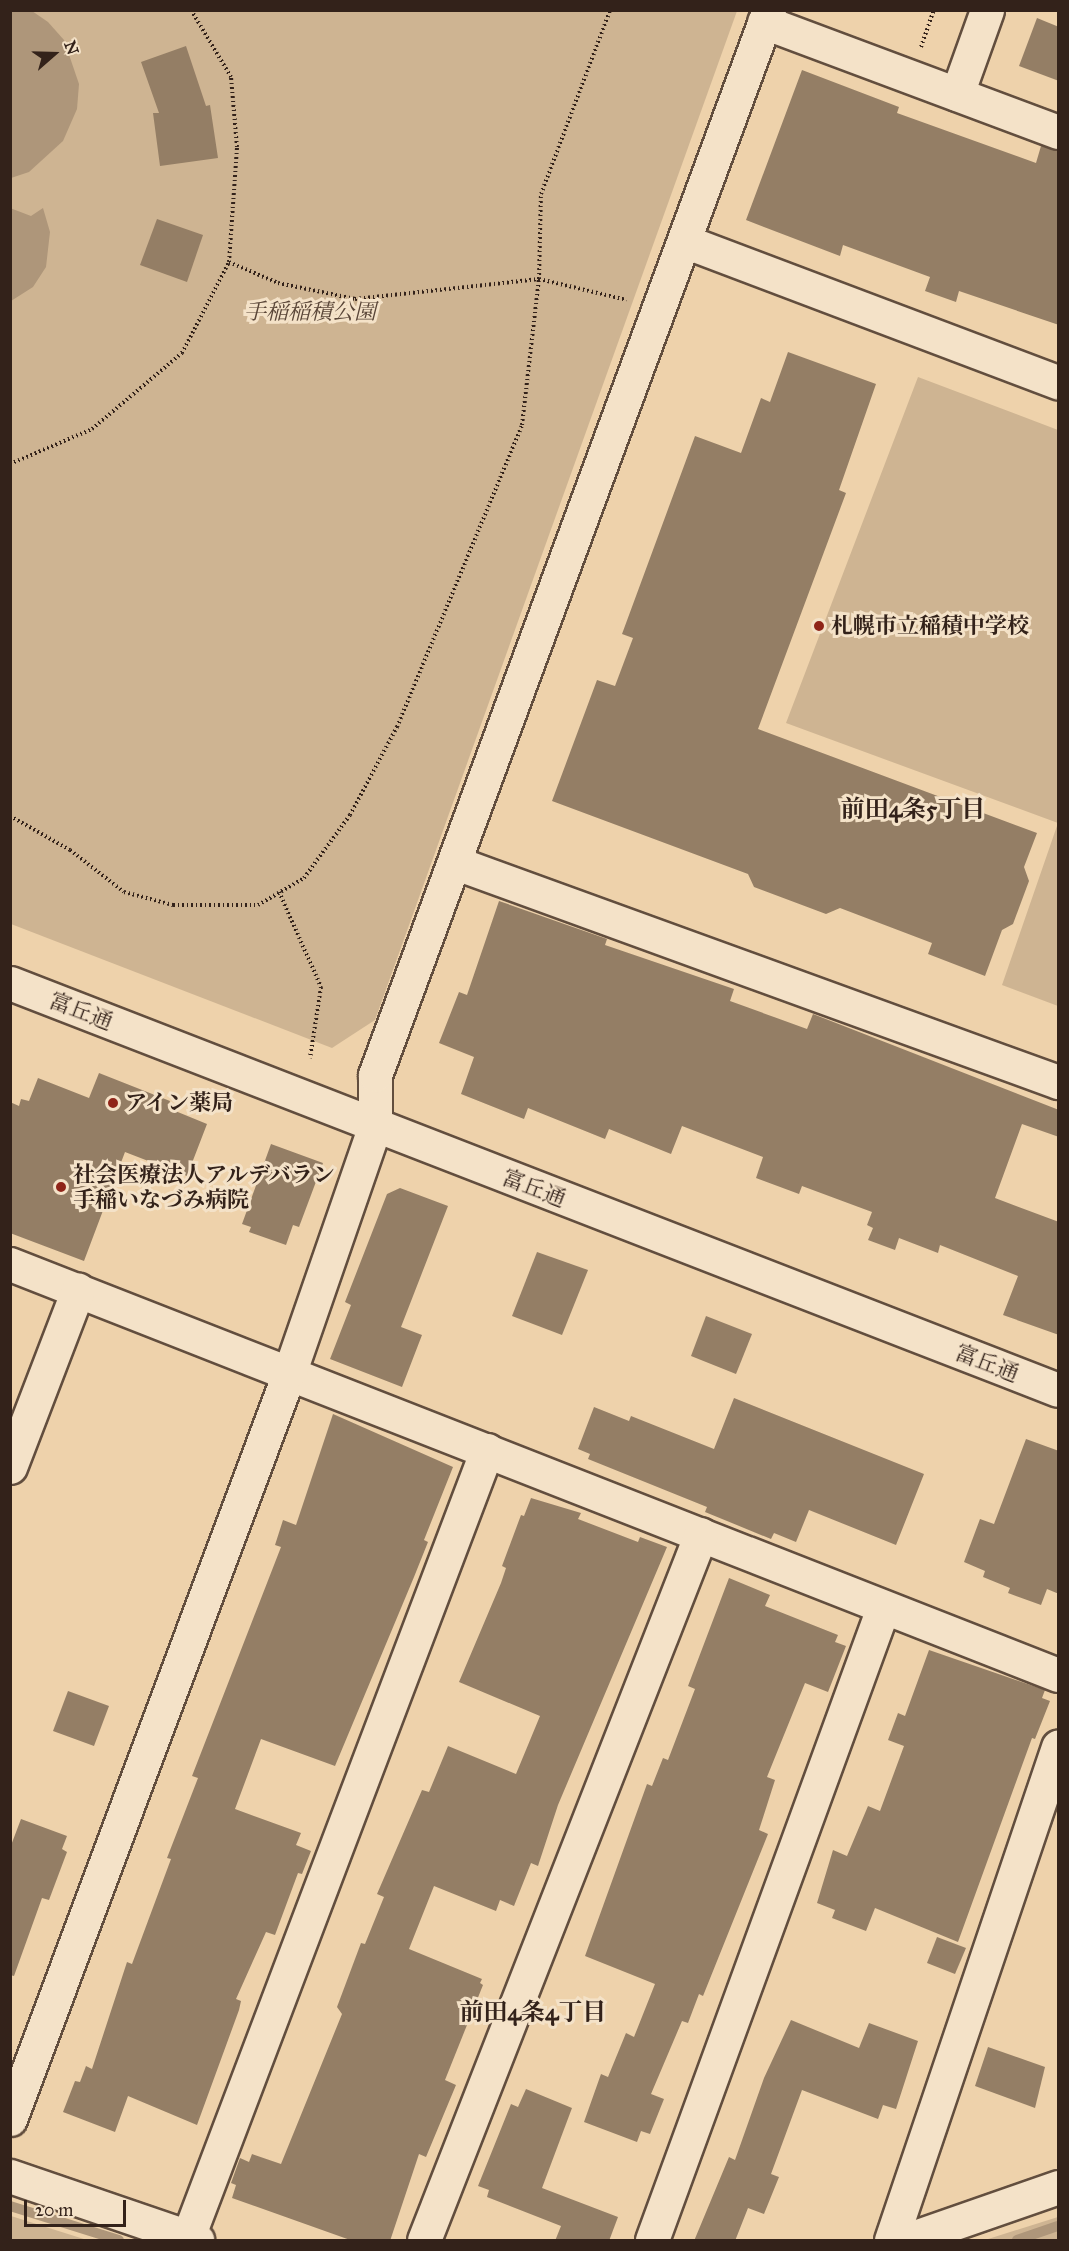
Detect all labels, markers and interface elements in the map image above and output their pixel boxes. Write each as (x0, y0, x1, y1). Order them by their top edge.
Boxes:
north arrow (24, 24, 84, 84)
text: N (60, 38, 83, 57)
park label: 手稲稲積公園 (244, 299, 376, 325)
place label: 札幌市立稲積中学校 (831, 613, 1029, 639)
marker: 札幌市立稲積中学校 (812, 619, 826, 633)
district label: 前田4条5丁目 (841, 796, 985, 824)
street label: 富丘通 (45, 987, 117, 1035)
place label: アイン薬局 (125, 1090, 235, 1116)
marker: アイン薬局 (106, 1096, 120, 1110)
place label: 社会医療法人アルデバラン 手稲いなづみ病院 (73, 1161, 337, 1212)
street label: 富丘通 (498, 1164, 570, 1212)
marker: 社会医療法人アルデバラン 手稲いなづみ病院 (54, 1180, 68, 1194)
street label: 富丘通 (951, 1339, 1023, 1387)
district label: 前田4条4丁目 (460, 1999, 606, 2027)
scale bar (27, 2188, 129, 2226)
text: 20 m (35, 2199, 73, 2221)

